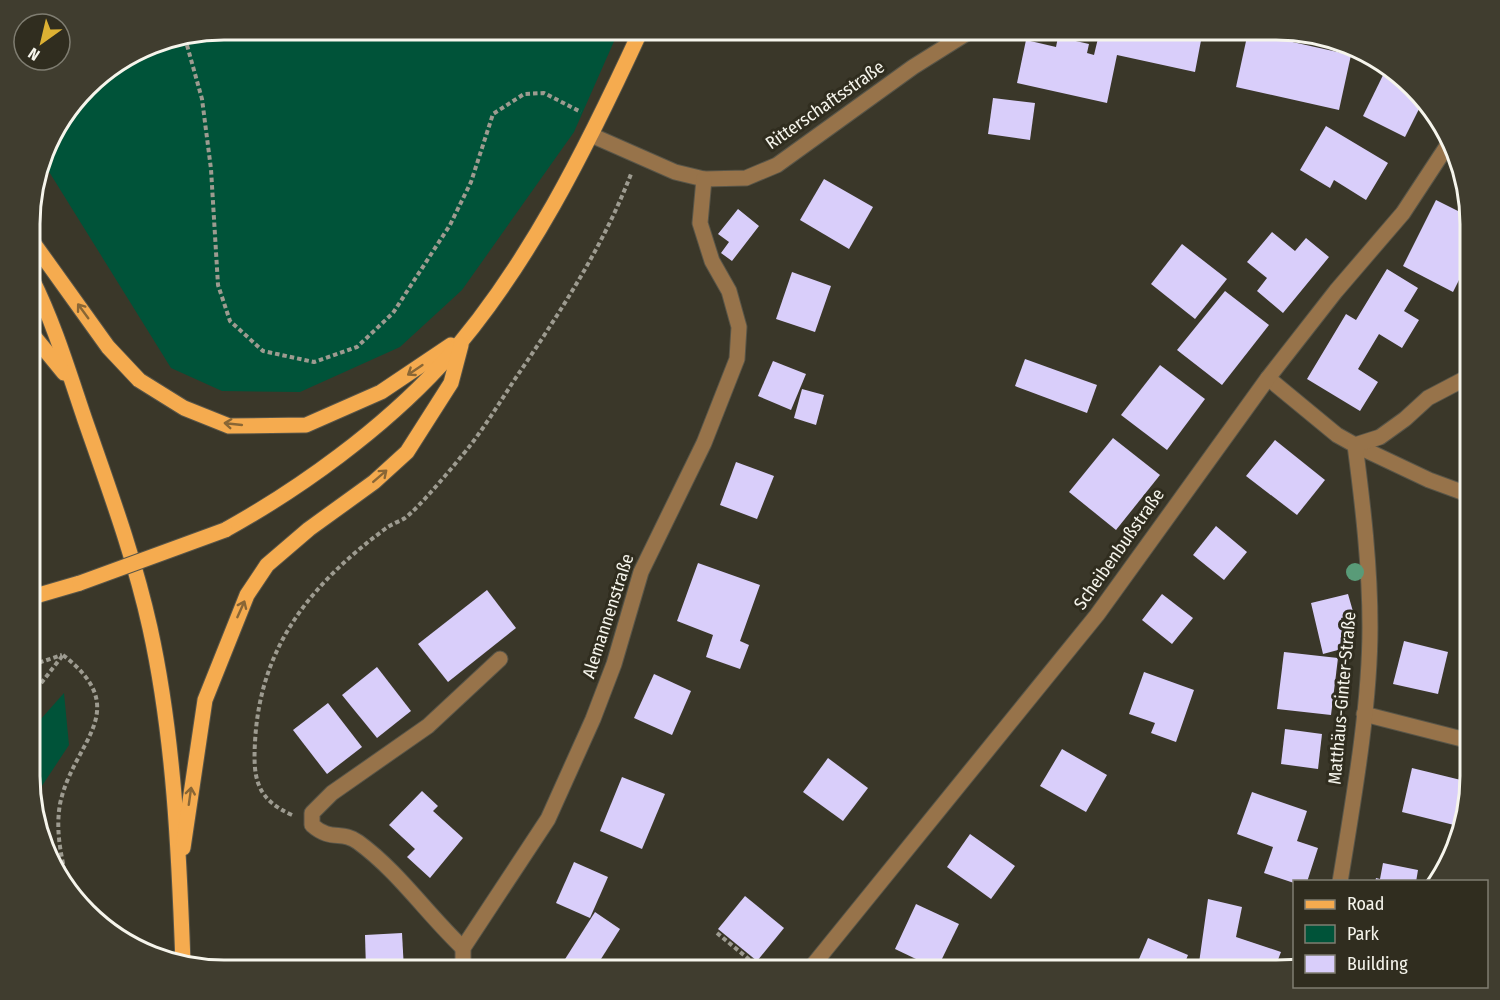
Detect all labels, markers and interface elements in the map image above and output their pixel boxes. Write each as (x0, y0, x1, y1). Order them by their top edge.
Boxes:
north arrow (12, 12, 72, 72)
text: N (25, 43, 43, 65)
street label: Ritterschaftsstraße (761, 56, 889, 154)
one-way arrow (76, 303, 89, 319)
one-way arrow (407, 364, 423, 376)
one-way arrow (224, 418, 244, 429)
one-way arrow (372, 469, 387, 483)
street label: Scheibenbußstraße (1069, 484, 1169, 614)
street label: Alemannenstraße (578, 551, 639, 681)
one-way arrow (235, 600, 247, 618)
street label: Matthäus-Ginter-Straße (1323, 610, 1361, 785)
one-way arrow (185, 787, 196, 806)
legend (1293, 880, 1488, 988)
text: Road (1347, 893, 1384, 915)
text: Park (1347, 923, 1380, 945)
text: Building (1347, 953, 1408, 975)

